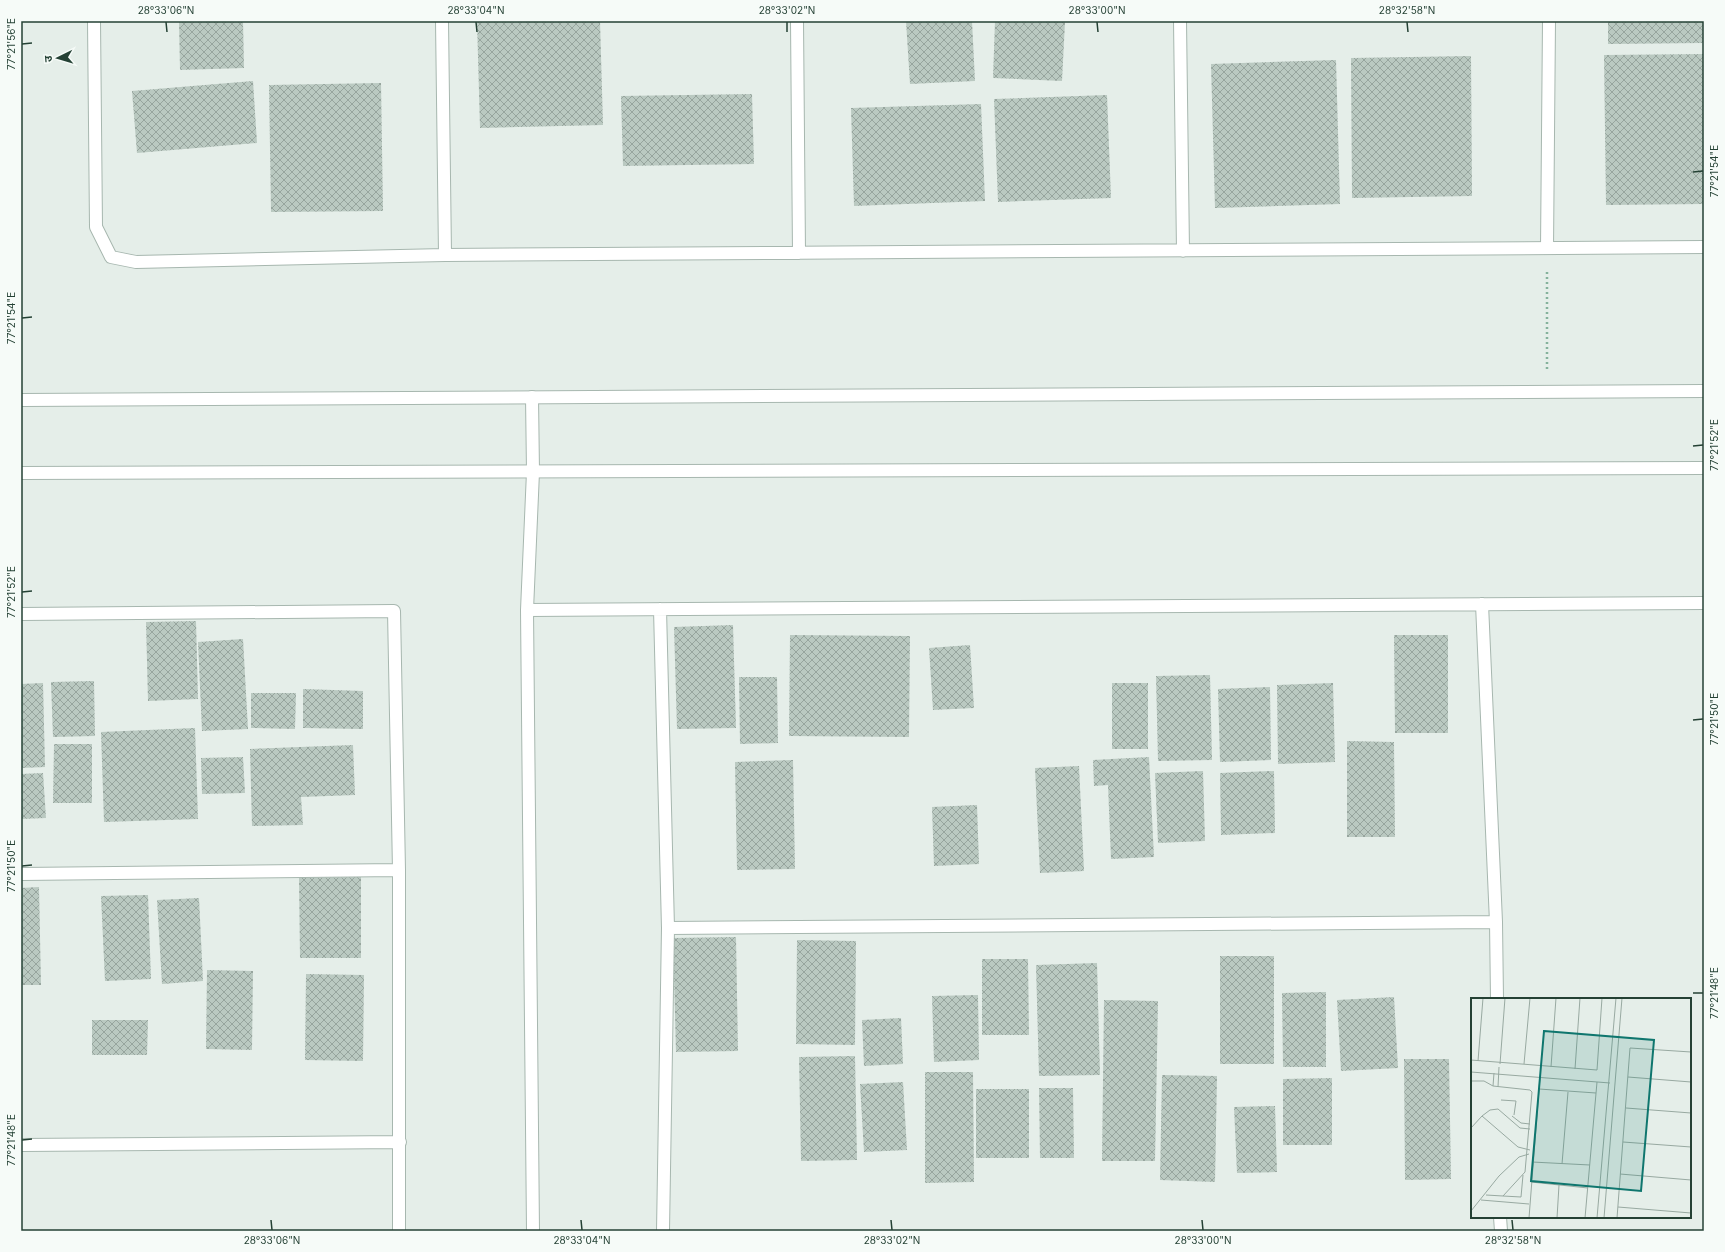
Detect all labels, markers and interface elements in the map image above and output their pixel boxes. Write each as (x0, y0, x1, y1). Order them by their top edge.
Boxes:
text: 28°33'06"N (138, 4, 194, 16)
text: 28°33'04"N (447, 4, 505, 16)
text: 28°33'02"N (759, 4, 815, 16)
text: 28°33'00"N (1069, 4, 1125, 16)
text: 28°32'58"N (1379, 4, 1435, 16)
text: 77°21'56"E (5, 18, 17, 70)
north arrow (38, 38, 78, 78)
text: उ (41, 54, 55, 63)
text: 77°21'54"E (1708, 145, 1720, 197)
text: 77°21'54"E (5, 292, 17, 344)
text: 77°21'52"E (1708, 419, 1720, 471)
text: 77°21'52"E (5, 566, 17, 618)
text: 77°21'50"E (1708, 693, 1720, 745)
text: 77°21'50"E (5, 840, 17, 892)
text: 77°21'48"E (1708, 967, 1720, 1019)
inset map (1471, 998, 1691, 1218)
text: 77°21'48"E (5, 1114, 17, 1166)
text: 28°33'06"N (244, 1234, 300, 1246)
text: 28°33'04"N (553, 1234, 611, 1246)
text: 28°33'02"N (864, 1234, 920, 1246)
text: 28°33'00"N (1175, 1234, 1231, 1246)
text: 28°32'58"N (1485, 1234, 1541, 1246)

